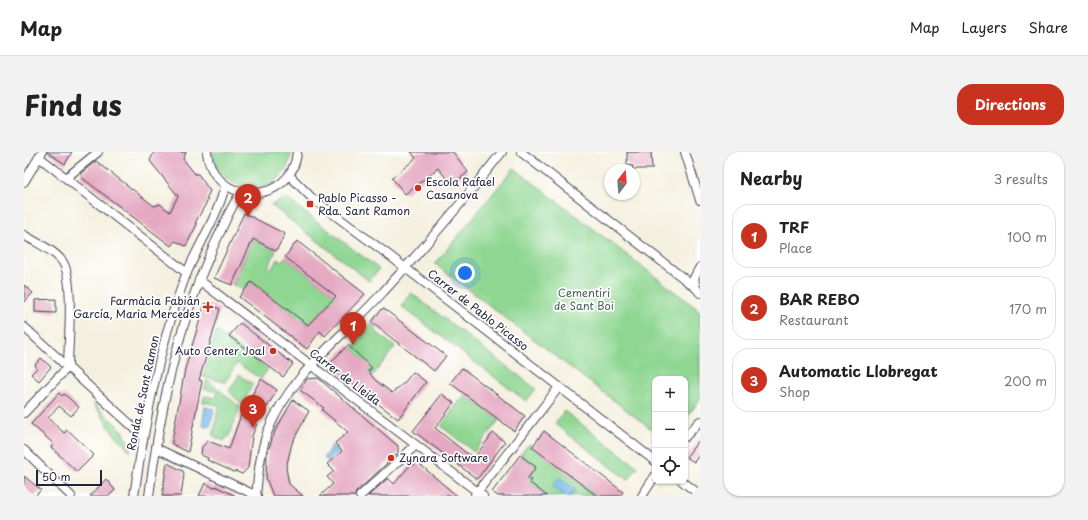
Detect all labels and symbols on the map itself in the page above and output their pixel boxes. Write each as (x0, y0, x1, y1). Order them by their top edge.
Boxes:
north arrow (604, 164, 640, 200)
place label: Escola Rafael Casanova (426, 173, 495, 203)
marker: Escola Rafael Casanova (413, 183, 423, 193)
pin: 2 (235, 184, 261, 217)
place label: Pablo Picasso - Rda. Sant Ramon (318, 189, 410, 219)
marker: Pablo Picasso - Rda. Sant Ramon (305, 199, 315, 209)
your location (455, 263, 475, 283)
street label: Carrer de Pablo Picasso (424, 265, 532, 354)
park label: Cementiri de Sant Boi (554, 284, 614, 314)
place label: Farmàcia Fabián García, Maria Mercedes (73, 292, 200, 322)
marker: Farmàcia Fabián García, Maria Mercedes (203, 302, 213, 312)
pin: 1 (340, 312, 366, 345)
street label: Ronda de Sant Ramon (122, 334, 163, 452)
place label: Auto Center Joal (175, 342, 265, 359)
street label: Carrer de Lleida (306, 344, 385, 409)
marker: Auto Center Joal (268, 346, 278, 356)
pin: 3 (240, 395, 266, 428)
place label: Zynara Software (399, 449, 488, 466)
marker: Zynara Software (386, 453, 396, 463)
scale bar (36, 468, 102, 487)

